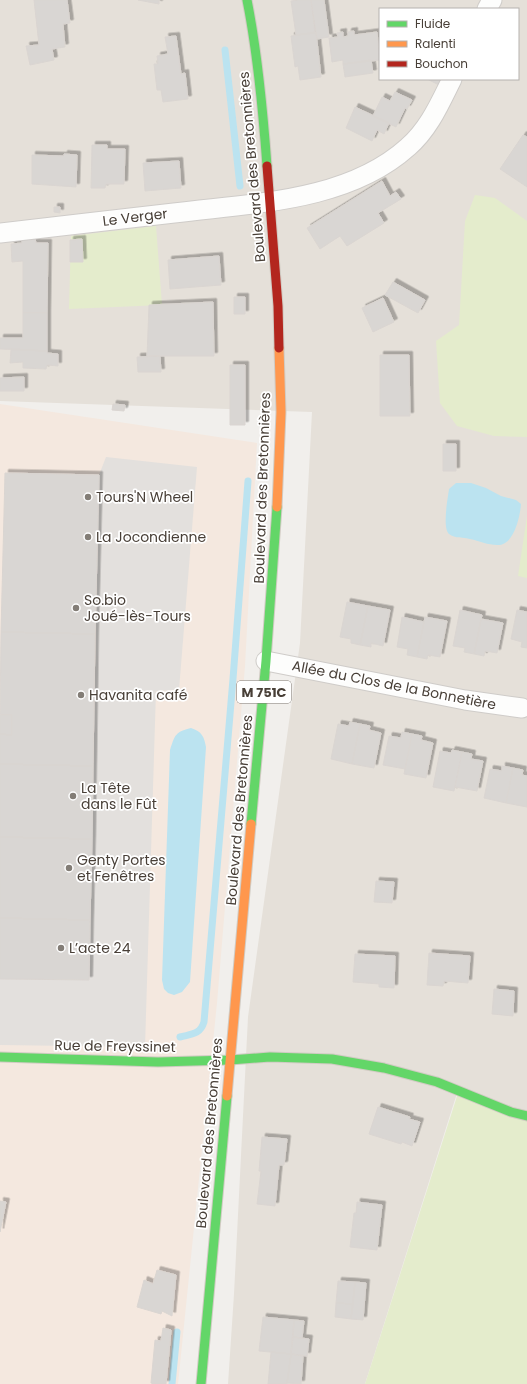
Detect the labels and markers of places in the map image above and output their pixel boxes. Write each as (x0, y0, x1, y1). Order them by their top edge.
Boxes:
place label: Tours'N Wheel (96, 487, 193, 507)
marker: Tours'N Wheel (83, 492, 93, 502)
place label: La Jocondienne (96, 527, 207, 547)
marker: La Jocondienne (83, 532, 93, 542)
place label: So.bio Joué-lès-Tours (84, 590, 191, 626)
marker: So.bio Joué-lès-Tours (71, 603, 81, 613)
place label: Havanita café (89, 685, 188, 705)
marker: Havanita café (76, 690, 86, 700)
place label: La Tête dans le Fût (81, 778, 157, 814)
marker: La Tête dans le Fût (68, 791, 78, 801)
place label: Genty Portes et Fenêtres (77, 850, 166, 886)
marker: Genty Portes et Fenêtres (64, 863, 74, 873)
place label: L’acte 24 (69, 938, 131, 958)
marker: L’acte 24 (56, 943, 66, 953)

